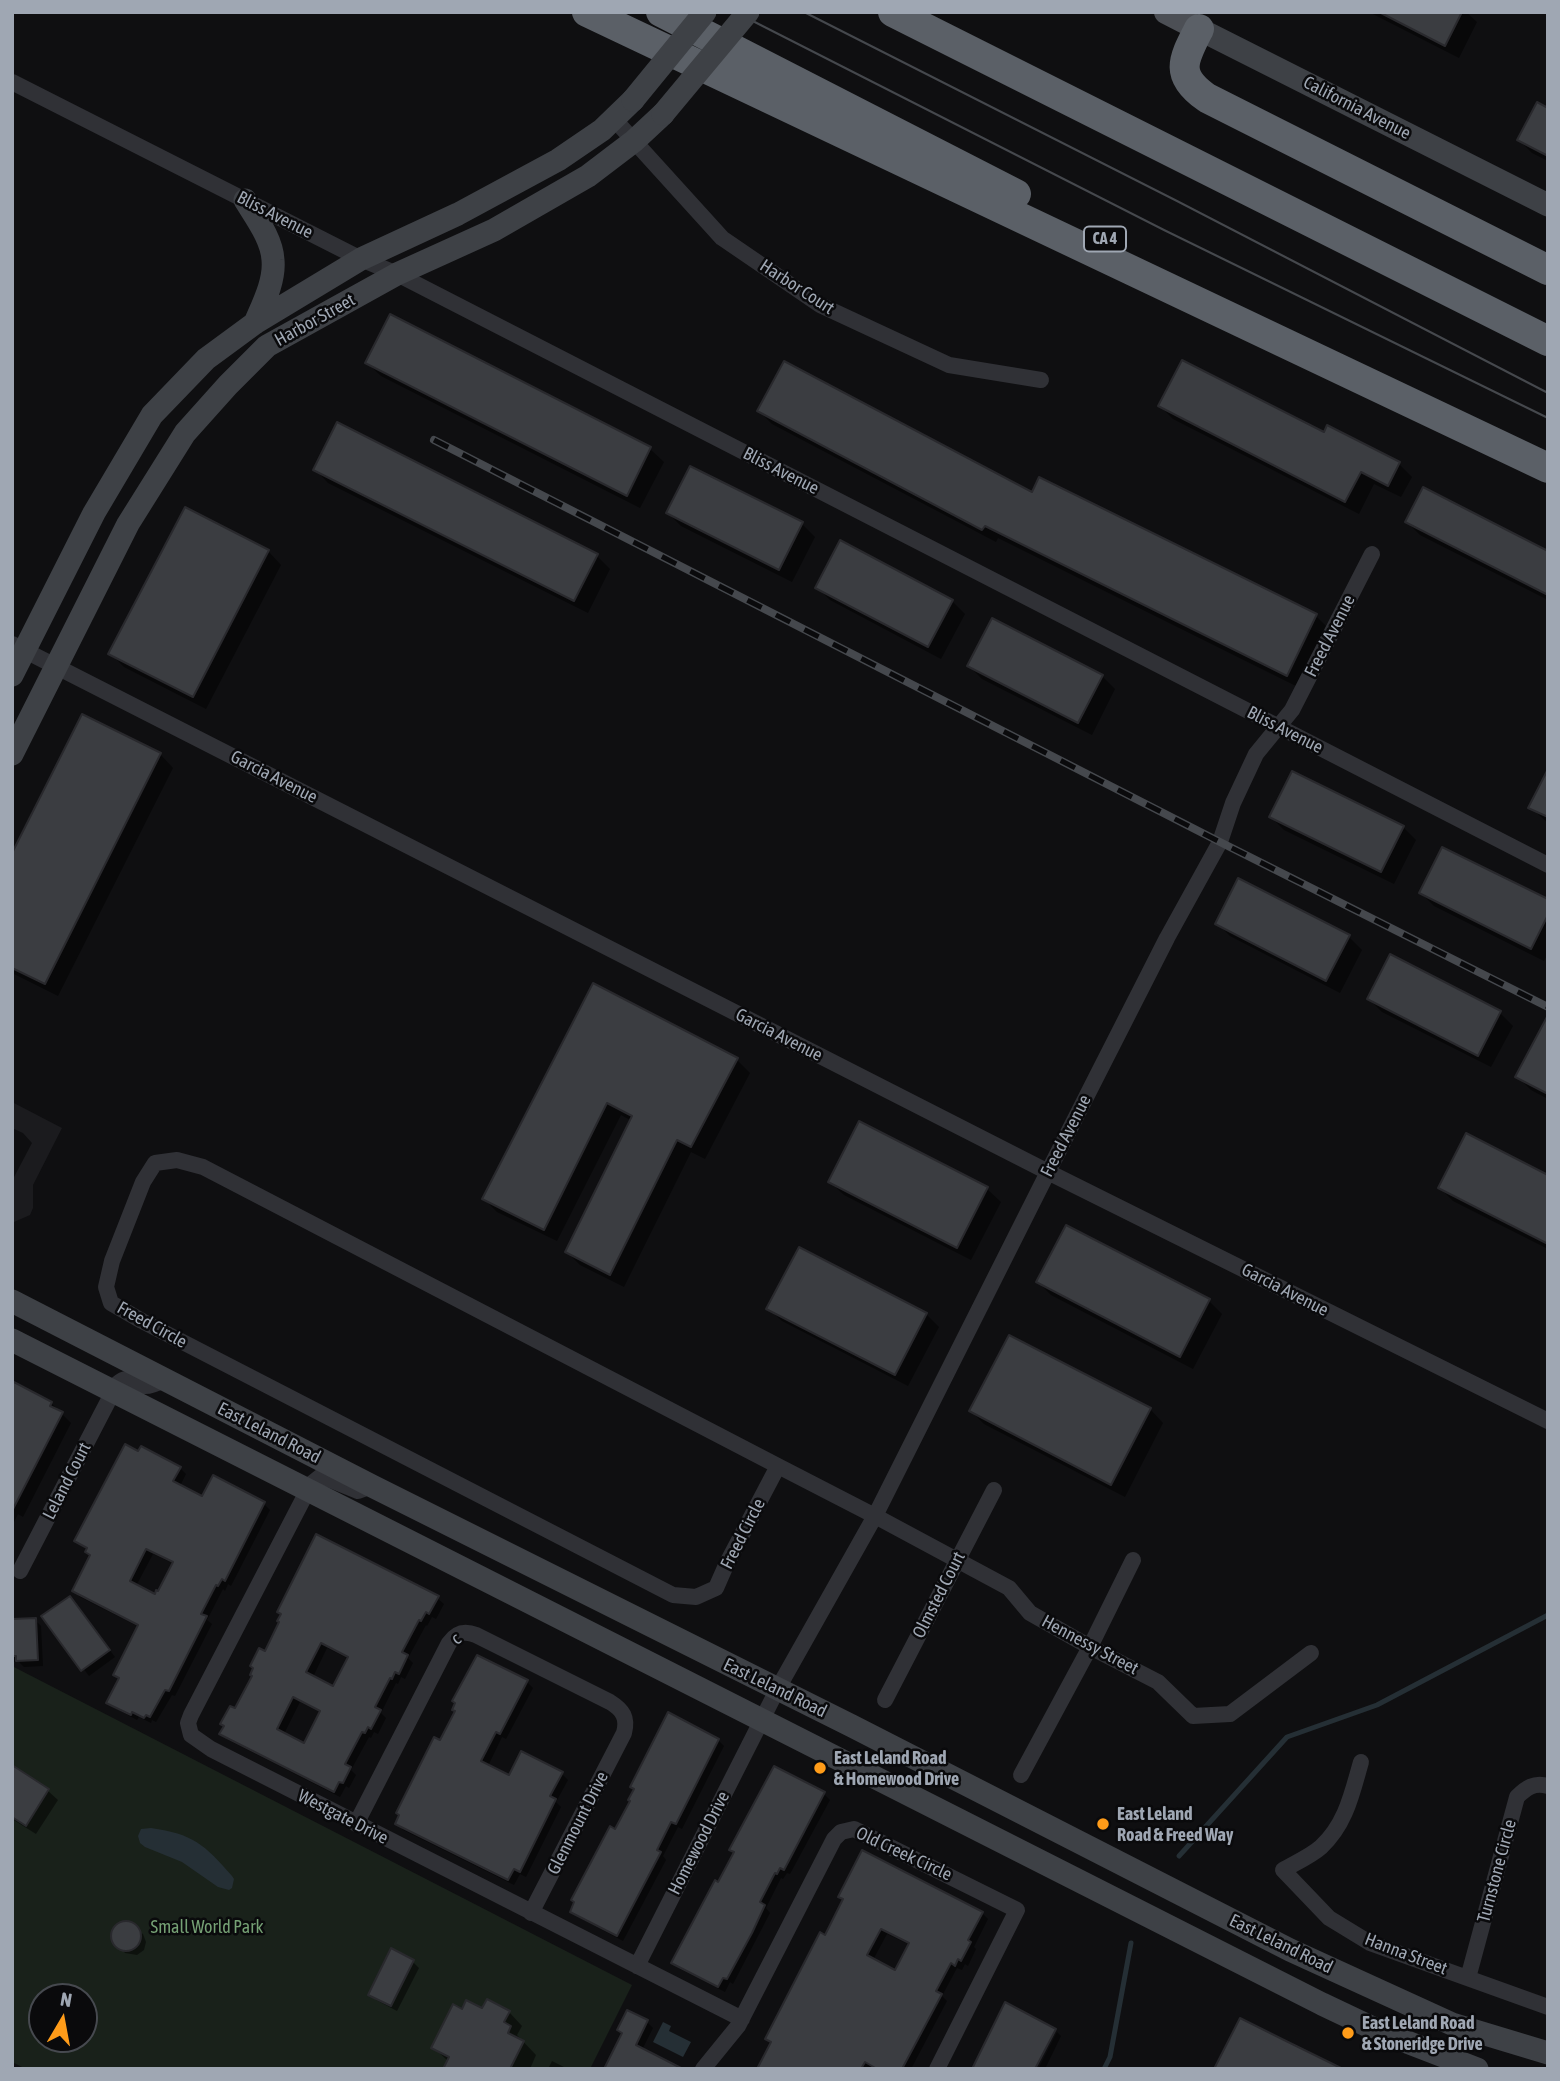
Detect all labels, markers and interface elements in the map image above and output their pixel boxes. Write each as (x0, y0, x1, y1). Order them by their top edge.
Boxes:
street label: California Avenue (1300, 72, 1414, 144)
street label: Bliss Avenue (233, 187, 317, 243)
road number: CA 4 (1084, 227, 1126, 252)
street label: Harbor Court (756, 255, 838, 319)
street label: Harbor Street (271, 289, 359, 351)
street label: Bliss Avenue (739, 443, 823, 499)
street label: Freed Avenue (1300, 591, 1360, 681)
street label: Bliss Avenue (1243, 702, 1327, 758)
street label: Garcia Avenue (227, 746, 321, 808)
street label: Garcia Avenue (732, 1004, 826, 1066)
street label: Freed Avenue (1036, 1091, 1096, 1181)
street label: Garcia Avenue (1238, 1259, 1332, 1321)
street label: Freed Circle (113, 1297, 191, 1353)
street label: East Leland Road (214, 1398, 324, 1468)
street label: Leland Court (38, 1439, 96, 1523)
street label: Freed Circle (716, 1495, 770, 1573)
street label: Olmsted Court (908, 1548, 970, 1642)
street label: Hennessy Street (1038, 1611, 1142, 1679)
street label: c (447, 1629, 465, 1649)
street label: East Leland Road (720, 1654, 830, 1722)
place label: East Leland Road & Homewood Drive (834, 1747, 959, 1790)
marker: East Leland Road & Homewood Drive (812, 1760, 828, 1776)
street label: Glenmount Drive (543, 1768, 613, 1878)
street label: Westgate Drive (294, 1785, 392, 1849)
street label: Homewood Drive (664, 1788, 734, 1898)
place label: East Leland Road & Freed Way (1117, 1803, 1233, 1846)
marker: East Leland Road & Freed Way (1095, 1816, 1111, 1832)
street label: Turnstone Circle (1473, 1817, 1521, 1925)
street label: Old Creek Circle (853, 1822, 955, 1886)
street label: East Leland Road (1226, 1910, 1336, 1978)
park label: Small World Park (151, 1916, 263, 1938)
street label: Hanna Street (1362, 1928, 1450, 1980)
north arrow (28, 1983, 98, 2053)
text: N (59, 1987, 74, 2011)
place label: East Leland Road & Stoneridge Drive (1362, 2012, 1483, 2054)
marker: East Leland Road & Stoneridge Drive (1340, 2025, 1356, 2041)

